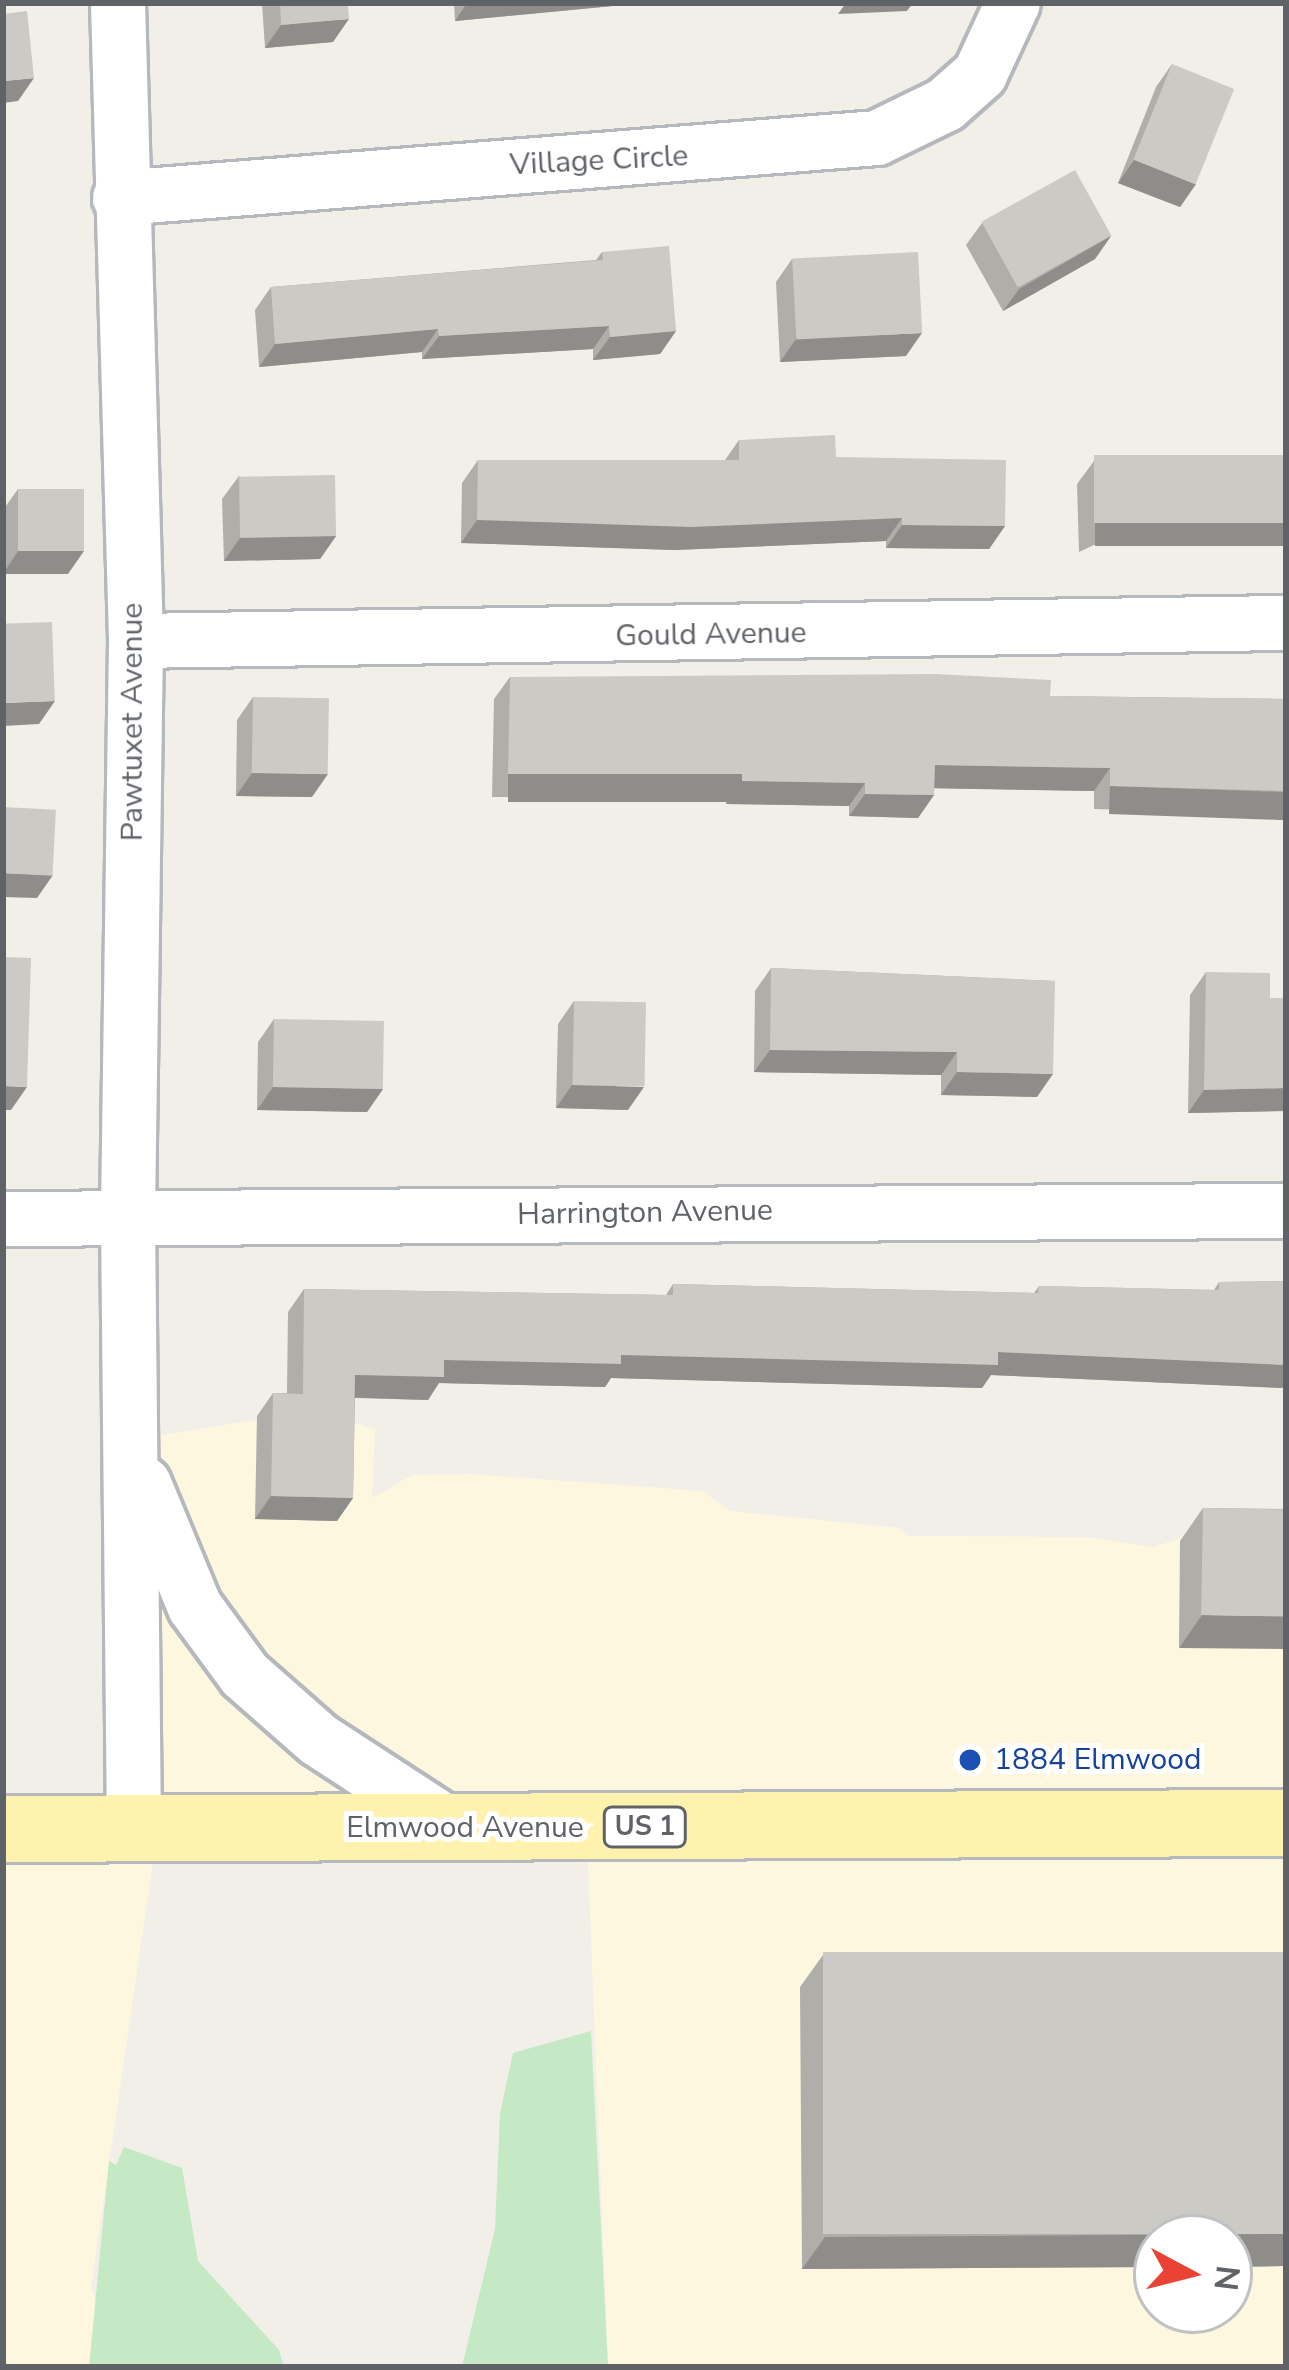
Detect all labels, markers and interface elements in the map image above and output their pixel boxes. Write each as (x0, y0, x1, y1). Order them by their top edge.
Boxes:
street label: Village Circle (509, 138, 689, 184)
street label: Pawtuxet Avenue (115, 603, 151, 841)
street label: Gould Avenue (615, 615, 807, 655)
street label: Harrington Avenue (517, 1193, 773, 1233)
place label: 1884 Elmwood (994, 1742, 1201, 1778)
marker: 1884 Elmwood (957, 1747, 983, 1773)
road number: US 1 (600, 1806, 690, 1848)
street label: Elmwood Avenue (346, 1810, 584, 1846)
north arrow (1133, 2214, 1253, 2334)
text: N (1202, 2263, 1250, 2293)

